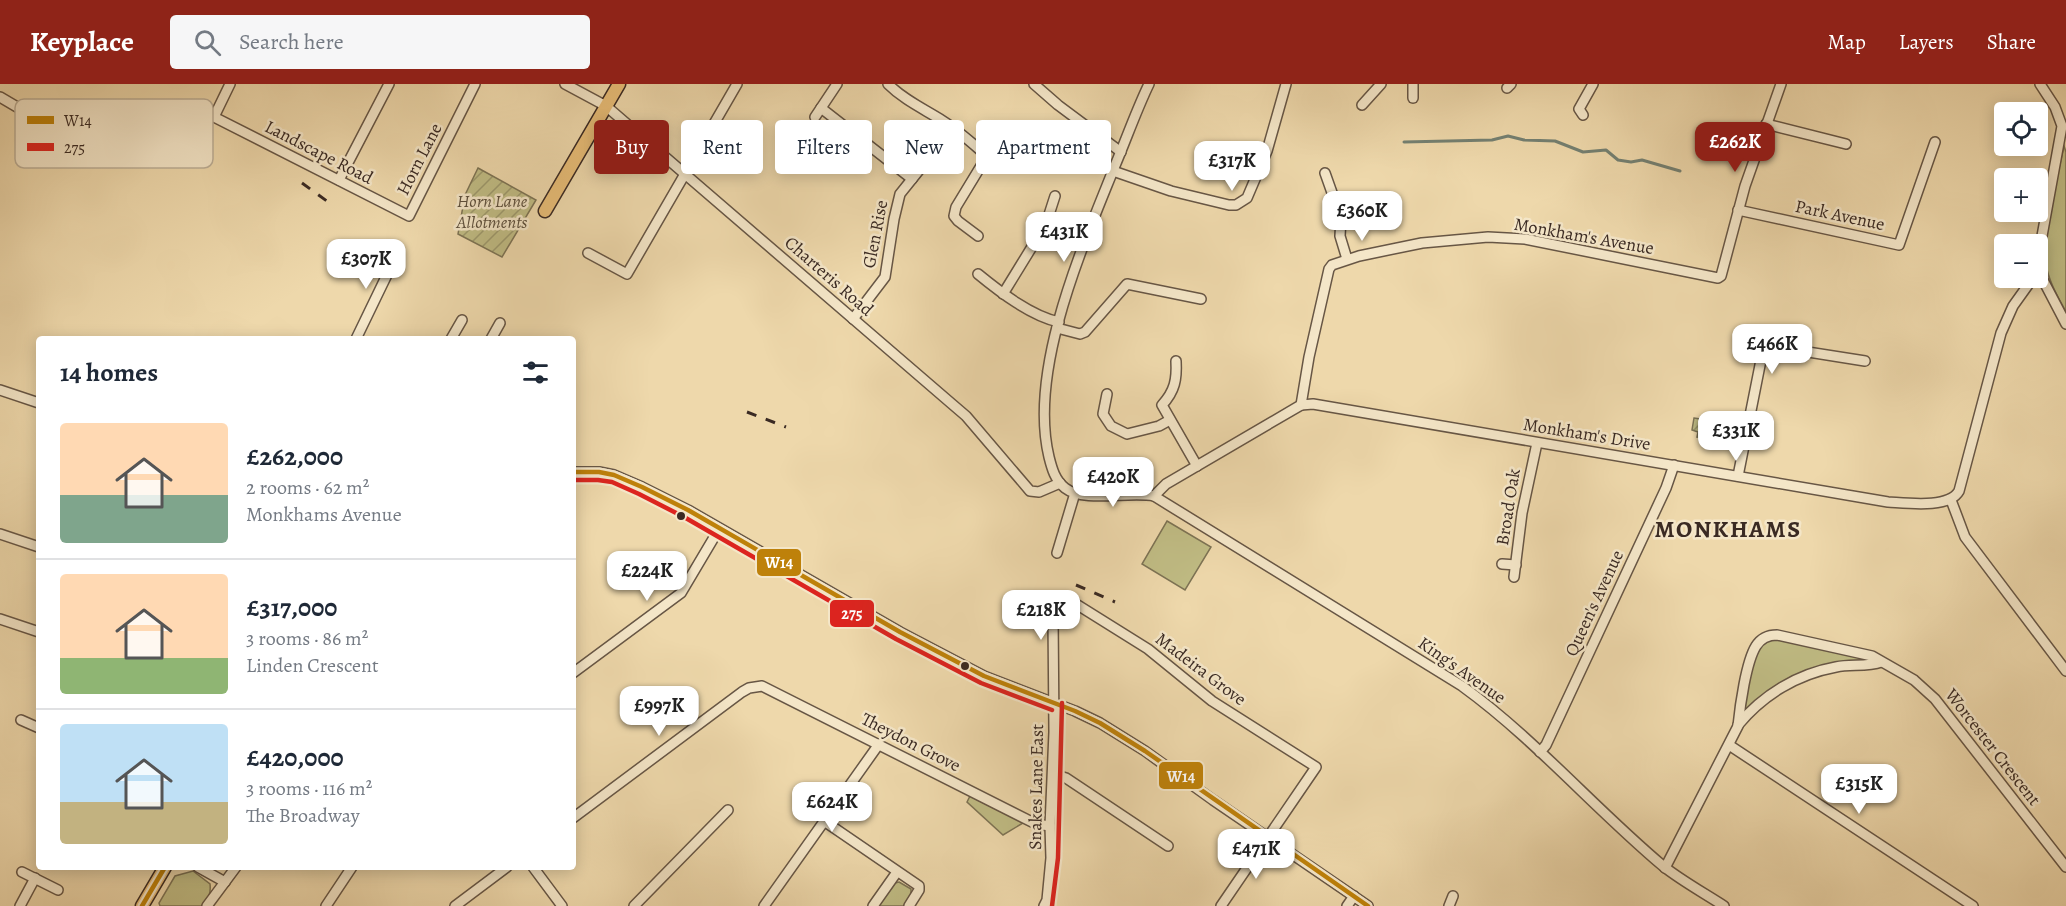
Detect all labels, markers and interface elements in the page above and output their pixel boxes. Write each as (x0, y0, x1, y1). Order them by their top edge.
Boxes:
search box (170, 15, 590, 69)
text: Keyplace (30, 23, 134, 61)
icon: search (191, 26, 224, 59)
text: Search here (239, 27, 344, 57)
text: Map (1827, 28, 1866, 56)
text: Layers (1899, 28, 1954, 56)
text: Share (1987, 28, 2036, 56)
legend (15, 99, 213, 168)
map controls (1994, 102, 2048, 288)
button: locate (1994, 102, 2048, 156)
text: W14 (63, 110, 92, 132)
street label: Landscape Road (261, 114, 378, 190)
street label: Horn Lane (391, 119, 447, 199)
chip: Buy (594, 120, 669, 174)
chip: Rent (681, 120, 763, 174)
chip: Filters (775, 120, 872, 174)
chip: New (884, 120, 964, 174)
chip: Apartment (976, 120, 1111, 174)
pin: £262K (1693, 122, 1777, 173)
text: £262K (1709, 128, 1761, 155)
text: 275 (64, 137, 85, 159)
pin: £317K (1190, 141, 1274, 192)
text: £317K (1208, 147, 1256, 174)
button: + (1994, 168, 2048, 222)
park label: Horn Lane Allotments (456, 189, 528, 234)
pin: £360K (1320, 191, 1404, 242)
street label: Park Avenue (1793, 194, 1887, 236)
text: £360K (1336, 197, 1388, 224)
street label: Glen Rise (857, 198, 893, 270)
pin: £431K (1022, 212, 1106, 263)
street label: Monkham's Avenue (1512, 212, 1656, 260)
text: £431K (1040, 218, 1088, 245)
street label: Charteris Road (779, 231, 879, 321)
button: − (1994, 234, 2048, 288)
pin: £307K (324, 239, 408, 290)
text: £307K (341, 245, 391, 272)
pin: £466K (1730, 324, 1814, 375)
text: £466K (1746, 330, 1798, 357)
text: 14 homes (60, 355, 158, 390)
icon: filters (519, 356, 552, 389)
pin: £331K (1694, 411, 1778, 462)
street label: Monkham's Drive (1522, 412, 1652, 456)
text: £331K (1712, 417, 1760, 444)
text: £262,000 (246, 439, 343, 474)
icon: home (108, 447, 180, 519)
pin: £420K (1071, 457, 1155, 508)
text: £420K (1087, 463, 1139, 490)
street label: Broad Oak (1490, 467, 1526, 547)
text: 2 rooms · 62 m² (246, 474, 369, 501)
text: Monkhams Avenue (246, 501, 402, 528)
unlabelled marker (675, 510, 687, 522)
district label: MONKHAMS (1654, 513, 1802, 545)
street label: Queen's Avenue (1559, 546, 1629, 660)
line badge: W14 (756, 548, 802, 577)
pin: £224K (605, 551, 689, 602)
text: W14 (764, 552, 794, 574)
text: £224K (621, 557, 673, 584)
text: £317,000 (246, 590, 337, 625)
pin: £218K (999, 590, 1083, 641)
text: £218K (1016, 596, 1066, 623)
icon: home (108, 598, 180, 670)
line badge: 275 (829, 599, 875, 628)
text: 275 (841, 603, 863, 625)
text: 3 rooms · 86 m² (246, 625, 368, 652)
street label: Madeira Grove (1151, 627, 1251, 711)
street label: King's Avenue (1413, 631, 1511, 709)
text: Linden Crescent (246, 652, 379, 679)
unlabelled marker (959, 660, 971, 672)
street label: Worcester Crescent (1939, 683, 2046, 811)
pin: £997K (617, 686, 701, 737)
text: £997K (634, 692, 684, 719)
street label: Theydon Grove (857, 707, 965, 777)
street label: Snakes Lane East (1023, 724, 1049, 850)
text: £420,000 (246, 740, 344, 775)
icon: home (108, 748, 180, 820)
line badge: W14 (1158, 761, 1204, 790)
pin: £315K (1817, 764, 1901, 815)
text: W14 (1166, 766, 1196, 788)
text: £315K (1835, 770, 1883, 797)
text: 3 rooms · 116 m² (246, 775, 372, 802)
pin: £624K (790, 782, 874, 833)
text: £624K (806, 788, 858, 815)
text: The Broadway (246, 802, 360, 829)
pin: £471K (1214, 829, 1298, 880)
text: £471K (1232, 835, 1280, 862)

